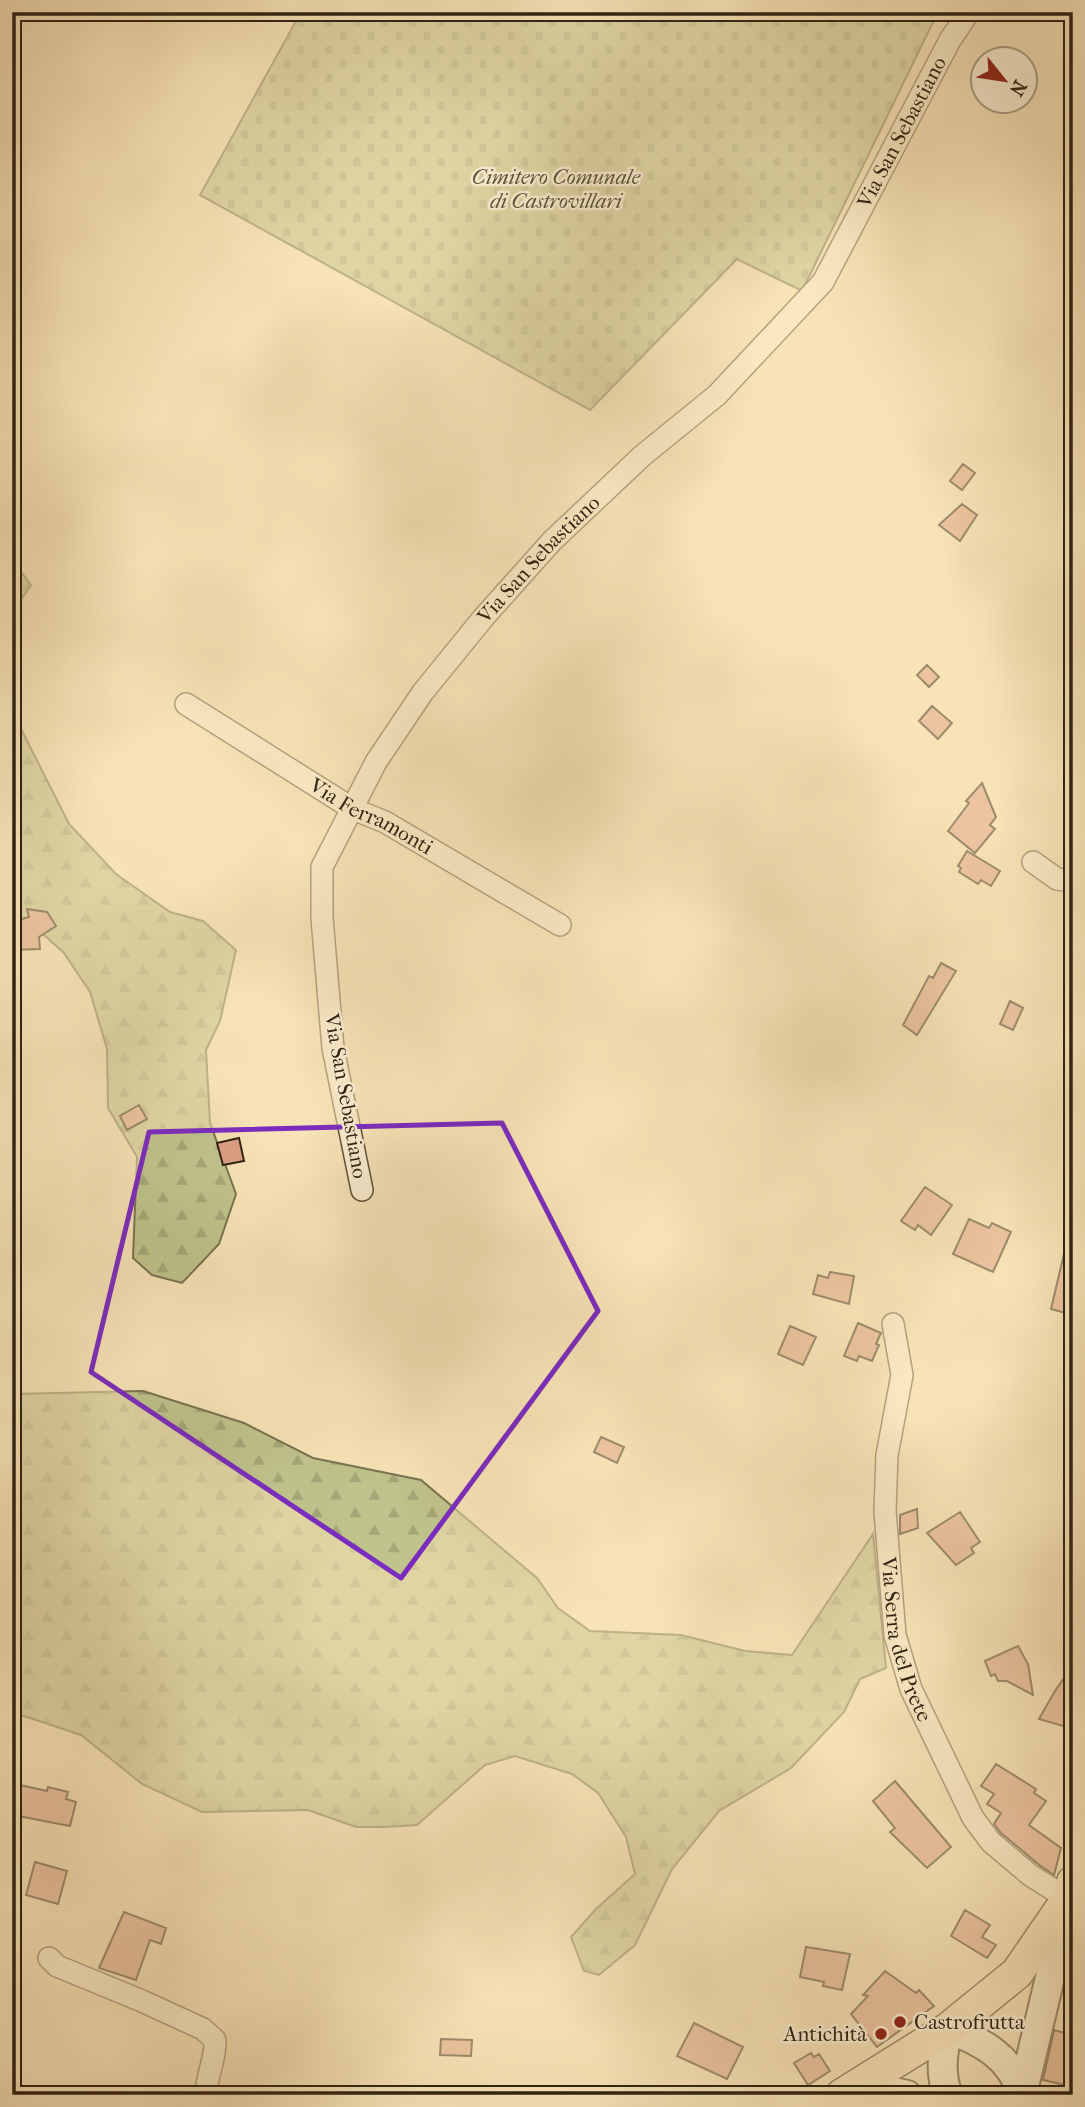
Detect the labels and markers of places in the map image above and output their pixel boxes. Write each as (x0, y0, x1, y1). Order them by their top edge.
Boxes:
place label: Castrofrutta (914, 2010, 1025, 2034)
marker: Castrofrutta (892, 2014, 908, 2030)
place label: Antichità (783, 2022, 867, 2046)
marker: Antichità (873, 2026, 889, 2042)

